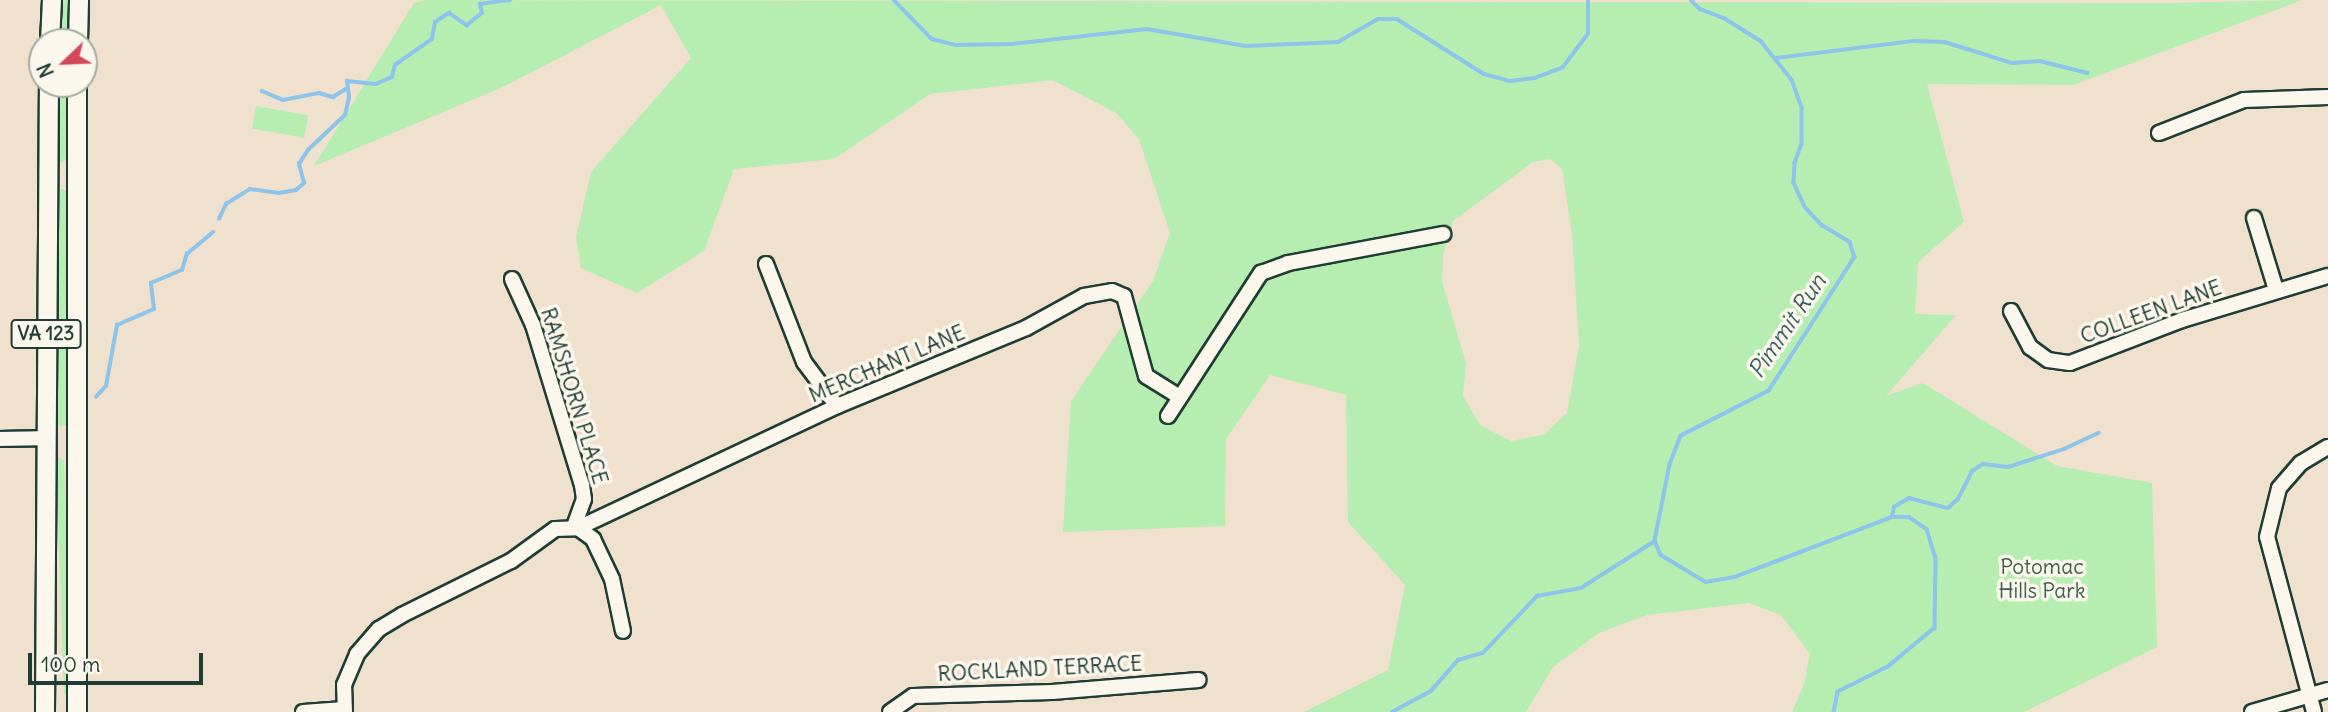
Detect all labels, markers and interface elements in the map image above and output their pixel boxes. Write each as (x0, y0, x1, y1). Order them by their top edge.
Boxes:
north arrow (28, 28, 98, 98)
text: N (32, 60, 59, 81)
water label: Pimmit Run (1742, 269, 1832, 383)
street label: COLLEEN LANE (2077, 275, 2225, 349)
street label: RAMSHORN PLACE (535, 305, 613, 487)
road number: VA 123 (9, 318, 83, 350)
street label: MERCHANT LANE (805, 320, 969, 408)
park label: Potomac Hills Park (1998, 554, 2086, 604)
scale bar (32, 638, 206, 682)
text: 100 m (41, 651, 100, 678)
street label: ROCKLAND TERRACE (937, 651, 1143, 687)

